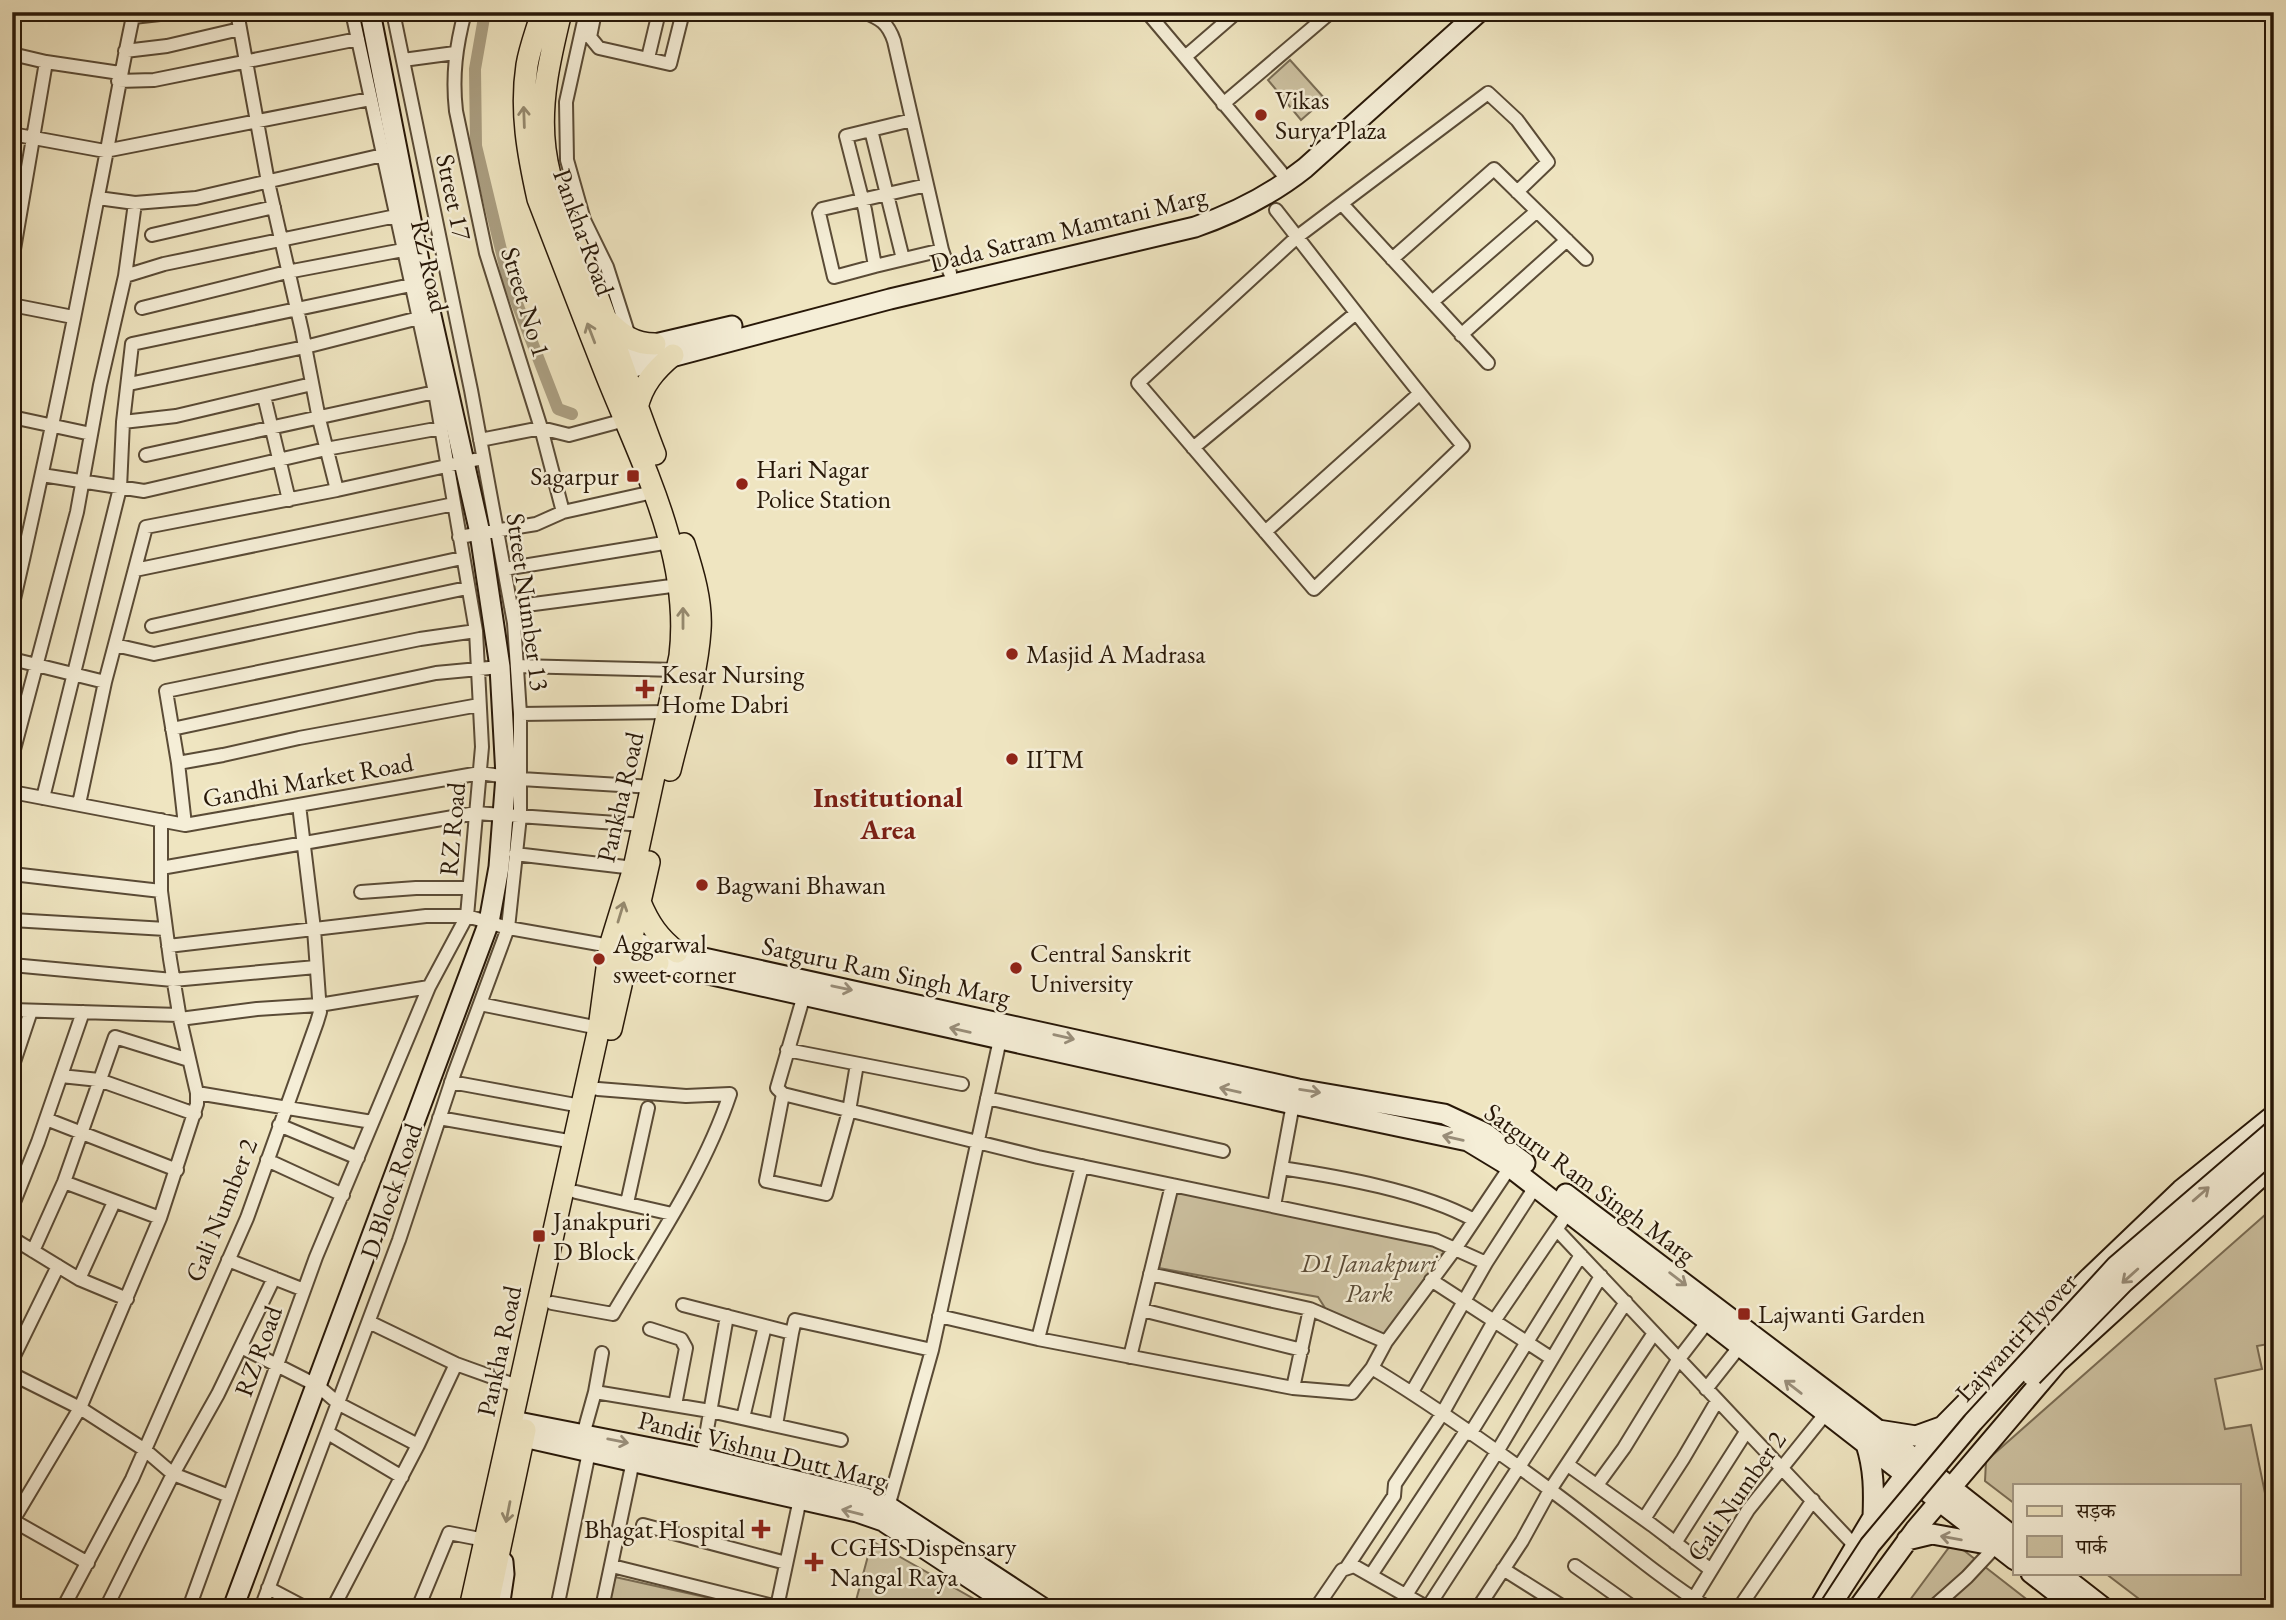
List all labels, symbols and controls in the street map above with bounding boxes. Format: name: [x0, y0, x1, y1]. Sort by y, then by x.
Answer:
place label: Vikas Surya Plaza: [1275, 83, 1387, 147]
one-way arrow: [518, 106, 531, 129]
marker: Vikas Surya Plaza: [1253, 107, 1269, 123]
street label: Street 17: [428, 151, 480, 244]
street label: Pankha Road: [545, 164, 623, 301]
street label: Dada Satram Mamtani Marg: [926, 178, 1211, 280]
street label: RZ Road: [403, 216, 457, 316]
street label: Street No 1: [493, 243, 559, 361]
one-way arrow: [583, 323, 596, 345]
place label: Hari Nagar Police Station: [756, 452, 892, 516]
place label: Sagarpur: [530, 459, 619, 493]
marker: Sagarpur: [625, 468, 641, 484]
marker: Hari Nagar Police Station: [734, 476, 750, 492]
street label: Street Number 13: [499, 511, 557, 693]
one-way arrow: [676, 607, 690, 630]
place label: Masjid A Madrasa: [1026, 637, 1206, 671]
marker: Masjid A Madrasa: [1004, 646, 1020, 662]
place label: Kesar Nursing Home Dabri: [661, 657, 805, 721]
marker: Kesar Nursing Home Dabri: [635, 679, 655, 699]
street label: Pankha Road: [589, 728, 652, 865]
place label: IITM: [1026, 742, 1085, 776]
street label: Gandhi Market Road: [200, 745, 417, 815]
marker: IITM: [1004, 751, 1020, 767]
district label: Institutional Area: [813, 779, 963, 847]
street label: RZ Road: [431, 780, 473, 877]
place label: Bagwani Bhawan: [716, 868, 886, 902]
marker: Bagwani Bhawan: [694, 877, 710, 893]
one-way arrow: [615, 902, 628, 924]
place label: Aggarwal sweet corner: [612, 927, 736, 991]
street label: Satguru Ram Singh Marg: [759, 928, 1014, 1014]
place label: Central Sanskrit University: [1030, 936, 1191, 1000]
marker: Aggarwal sweet corner: [591, 951, 607, 967]
marker: Central Sanskrit University: [1008, 960, 1024, 976]
one-way arrow: [830, 981, 853, 995]
one-way arrow: [950, 1022, 972, 1035]
one-way arrow: [1052, 1030, 1075, 1044]
one-way arrow: [1219, 1083, 1242, 1097]
one-way arrow: [1298, 1085, 1321, 1098]
street label: Satguru Ram Singh Marg: [1478, 1095, 1703, 1271]
street label: D Block Road: [352, 1118, 430, 1263]
one-way arrow: [1442, 1130, 1465, 1144]
street label: Gali Number 2: [177, 1133, 265, 1287]
one-way arrow: [2191, 1186, 2209, 1202]
place label: Janakpuri D Block: [551, 1204, 651, 1268]
marker: Janakpuri D Block: [531, 1228, 547, 1244]
park label: D1 Janakpuri Park: [1300, 1246, 1439, 1310]
street label: Lajwanti Flyover: [1947, 1265, 2085, 1409]
one-way arrow: [2122, 1268, 2140, 1284]
one-way arrow: [1668, 1272, 1687, 1286]
street label: Pankha Road: [469, 1282, 530, 1419]
place label: Lajwanti Garden: [1758, 1297, 1926, 1331]
street label: RZ Road: [226, 1300, 290, 1401]
marker: Lajwanti Garden: [1736, 1306, 1752, 1322]
one-way arrow: [1784, 1380, 1802, 1395]
street label: Pandit Vishnu Dutt Marg: [635, 1403, 892, 1498]
street label: Gali Number 2: [1679, 1424, 1794, 1568]
one-way arrow: [606, 1435, 629, 1449]
legend: [2013, 1484, 2240, 1574]
text: सड़क: [2075, 1497, 2116, 1524]
one-way arrow: [501, 1500, 515, 1523]
one-way arrow: [841, 1505, 864, 1518]
place label: Bhagat Hospital: [584, 1512, 745, 1546]
marker: Bhagat Hospital: [751, 1519, 771, 1539]
place label: CGHS Dispensary Nangal Raya: [830, 1530, 1017, 1594]
one-way arrow: [1940, 1530, 1963, 1544]
text: पार्क: [2075, 1533, 2108, 1560]
marker: CGHS Dispensary Nangal Raya: [804, 1552, 824, 1572]

